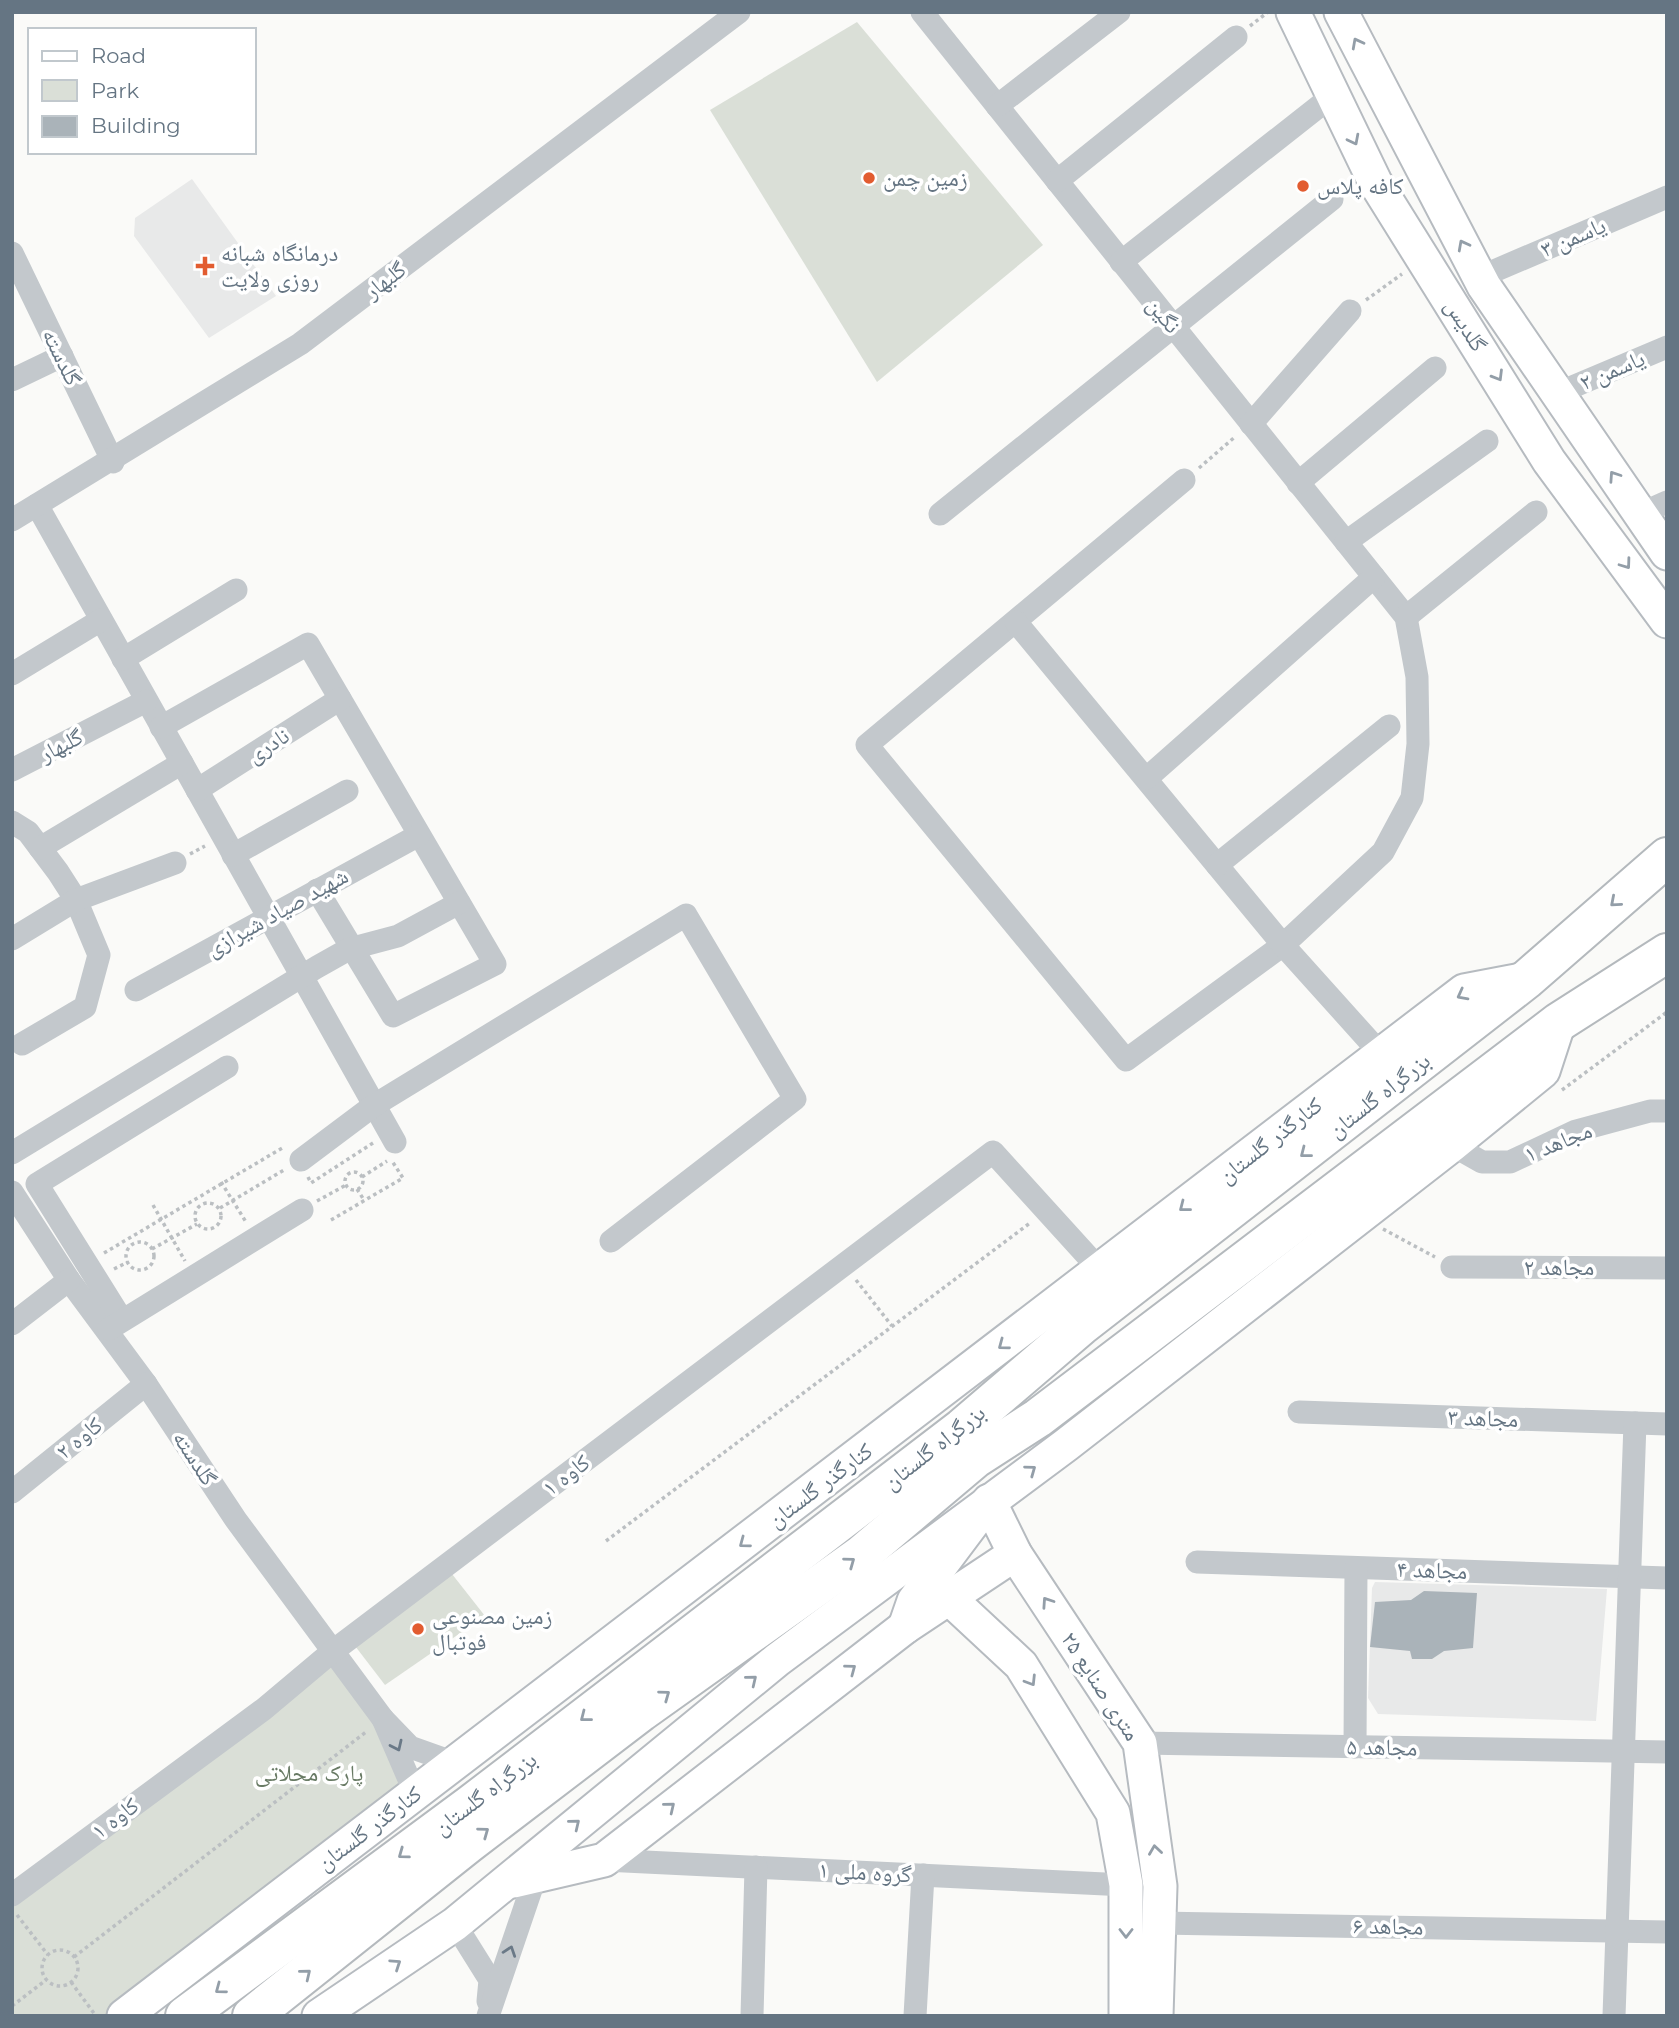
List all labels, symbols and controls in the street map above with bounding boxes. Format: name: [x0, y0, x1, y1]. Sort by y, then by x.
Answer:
legend: [28, 28, 256, 154]
one-way arrow: [1352, 38, 1366, 51]
text: Road: [91, 43, 146, 68]
text: Park: [91, 78, 139, 103]
text: Building: [91, 113, 181, 138]
one-way arrow: [1346, 133, 1360, 145]
place label: زمین چمن: [883, 164, 968, 192]
marker: زمین چمن: [861, 170, 877, 186]
place label: کافه پلاس: [1317, 172, 1404, 200]
marker: کافه پلاس: [1295, 178, 1311, 194]
street label: یاسمن ۳: [1536, 211, 1610, 263]
place label: درمانگاه شبانه روزی ولایت: [221, 239, 338, 293]
one-way arrow: [1458, 240, 1471, 252]
street label: گلبهار: [358, 255, 412, 305]
marker: درمانگاه شبانه روزی ولایت: [195, 256, 215, 276]
street label: نگین: [1141, 291, 1187, 339]
street label: گلدیس: [1439, 293, 1493, 357]
street label: گلدسته: [36, 324, 88, 390]
street label: یاسمن ۲: [1575, 344, 1649, 396]
one-way arrow: [1490, 368, 1503, 381]
one-way arrow: [1610, 471, 1622, 484]
one-way arrow: [1618, 556, 1630, 569]
street label: نادری: [242, 721, 294, 769]
street label: گلبهار: [34, 722, 88, 768]
street label: شهید صیاد شیرازی: [201, 861, 353, 963]
one-way arrow: [1611, 894, 1624, 906]
one-way arrow: [1456, 986, 1469, 1000]
street label: بزرگراه گلستان: [1322, 1046, 1436, 1144]
street label: کنارگذر گلستان: [1212, 1090, 1328, 1189]
street label: ۱ مجاهد: [1520, 1116, 1596, 1168]
one-way arrow: [1300, 1144, 1313, 1157]
one-way arrow: [1179, 1198, 1191, 1211]
street label: مجاهد ۲: [1524, 1253, 1594, 1281]
one-way arrow: [998, 1337, 1011, 1350]
street label: بزرگراه گلستان: [877, 1398, 991, 1496]
street label: مجاهد ۳: [1447, 1403, 1519, 1433]
street label: کاوه ۲: [50, 1411, 108, 1465]
street label: گلدسته: [167, 1425, 223, 1491]
street label: کنارگذر گلستان: [762, 1436, 878, 1534]
street label: کاوه ۱: [537, 1448, 595, 1502]
one-way arrow: [1023, 1466, 1036, 1478]
one-way arrow: [740, 1534, 752, 1547]
street label: مجاهد ۴: [1396, 1555, 1468, 1585]
one-way arrow: [842, 1558, 855, 1571]
one-way arrow: [1043, 1597, 1056, 1610]
place label: زمین مصنوعی فوتبال: [432, 1602, 552, 1656]
marker: زمین مصنوعی فوتبال: [410, 1621, 426, 1637]
street label: ۲۵ متری صنایع: [1055, 1626, 1147, 1746]
one-way arrow: [843, 1664, 856, 1677]
one-way arrow: [1022, 1673, 1035, 1686]
one-way arrow: [744, 1676, 756, 1689]
one-way arrow: [657, 1691, 670, 1703]
one-way arrow: [580, 1709, 592, 1722]
street label: ۵ مجاهد: [1346, 1732, 1418, 1762]
one-way arrow: [389, 1739, 403, 1752]
street label: بزرگراه گلستان: [428, 1745, 542, 1841]
park label: پارک محلاتی: [255, 1759, 363, 1787]
street label: کنارگذر گلستان: [311, 1779, 427, 1877]
street label: کاوه ۱: [86, 1791, 144, 1845]
one-way arrow: [662, 1803, 675, 1815]
one-way arrow: [567, 1820, 580, 1832]
one-way arrow: [476, 1828, 489, 1841]
one-way arrow: [1148, 1844, 1163, 1856]
one-way arrow: [398, 1846, 411, 1858]
street label: گروه ملی ۱: [818, 1856, 913, 1888]
street label: ۶ مجاهد: [1352, 1911, 1424, 1941]
one-way arrow: [1118, 1928, 1134, 1938]
one-way arrow: [502, 1946, 516, 1958]
one-way arrow: [388, 1960, 401, 1972]
one-way arrow: [297, 1970, 310, 1982]
one-way arrow: [215, 1980, 227, 1993]

